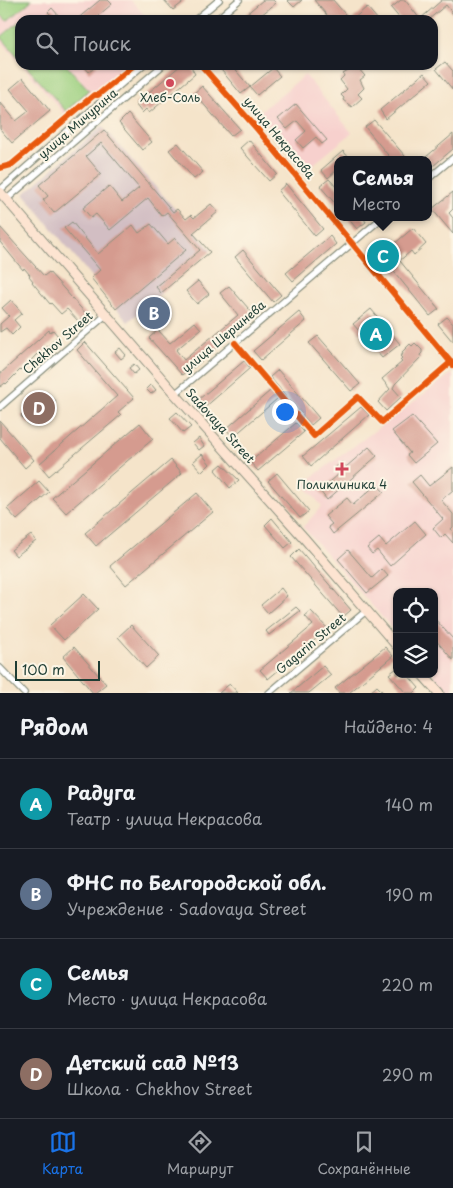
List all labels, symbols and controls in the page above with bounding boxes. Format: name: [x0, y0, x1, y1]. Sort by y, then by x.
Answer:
search box: [15, 15, 438, 70]
icon: search: [33, 29, 61, 57]
text: Поиск: [73, 29, 131, 57]
marker: Хлеб-Соль: [164, 77, 176, 89]
street label: улица Мичурина: [34, 83, 121, 163]
place label: Хлеб-Соль: [140, 88, 200, 106]
street label: улица Некрасова: [240, 92, 320, 183]
popup: [334, 156, 432, 221]
text: Семья: [352, 163, 414, 191]
text: Место: [352, 191, 401, 215]
pin: C: [367, 237, 399, 275]
pin: B: [138, 294, 170, 332]
street label: улица Шершнева: [178, 295, 270, 377]
street label: Chekhov Street: [18, 307, 96, 378]
pin: A: [360, 315, 392, 353]
street label: Sadovaya Street: [182, 384, 259, 467]
pin: D: [23, 389, 55, 427]
your location: [272, 399, 298, 425]
marker: Поликлиника 4: [335, 462, 349, 476]
place label: Поликлиника 4: [297, 475, 387, 493]
map controls: [393, 588, 438, 678]
button: locate: [393, 588, 438, 633]
street label: Gagarin Street: [271, 608, 349, 678]
button: layers: [393, 633, 438, 678]
scale bar: [15, 658, 100, 681]
text: 100 m: [22, 659, 65, 680]
text: Рядом: [20, 710, 88, 742]
text: Найдено: 4: [344, 714, 433, 738]
text: Радуга: [67, 778, 136, 806]
text: A: [30, 792, 42, 816]
text: 140 m: [385, 792, 433, 816]
text: Театр · улица Некрасова: [67, 806, 262, 830]
text: ФНС по Белгородской обл.: [67, 868, 327, 896]
text: B: [31, 882, 41, 906]
text: 190 m: [385, 882, 433, 906]
text: Учреждение · Sadovaya Street: [67, 896, 306, 920]
text: Семья: [67, 958, 129, 986]
text: C: [30, 972, 42, 996]
text: 220 m: [382, 972, 433, 996]
text: Место · улица Некрасова: [67, 986, 267, 1010]
text: Детский сад №13: [67, 1048, 239, 1076]
text: D: [30, 1062, 42, 1086]
text: 290 m: [382, 1062, 433, 1086]
text: Школа · Chekhov Street: [67, 1076, 252, 1100]
tab: Карта: [42, 1128, 83, 1179]
tab: Маршрут: [167, 1128, 233, 1179]
tab: Сохранённые: [317, 1128, 411, 1179]

